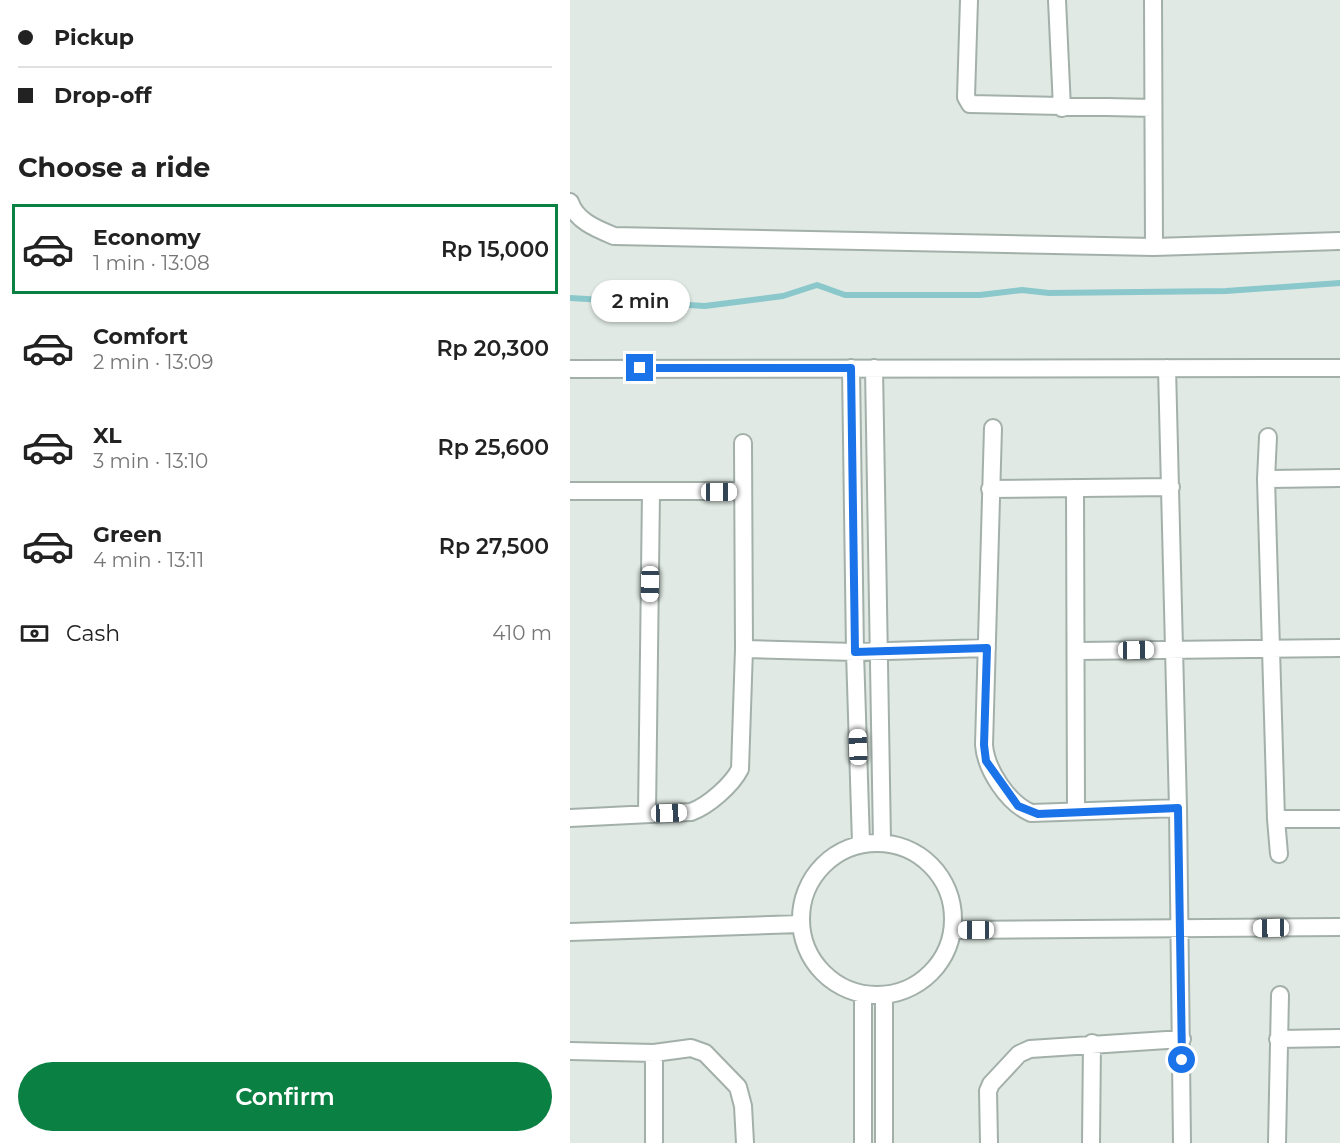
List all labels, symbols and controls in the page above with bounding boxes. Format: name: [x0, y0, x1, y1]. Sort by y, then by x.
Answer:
text: Pickup: [54, 24, 134, 51]
text: Drop-off: [54, 82, 152, 109]
text: Choose a ride: [18, 151, 210, 184]
icon: car: [21, 222, 75, 276]
text: Economy: [93, 224, 201, 251]
text: Rp 15,000: [441, 236, 549, 263]
text: 1 min · 13:08: [93, 251, 210, 275]
callout: 2 min: [590, 281, 689, 323]
text: 2 min: [612, 289, 669, 313]
icon: car: [21, 321, 75, 375]
text: Comfort: [93, 323, 188, 350]
text: Rp 20,300: [436, 335, 549, 362]
text: 2 min · 13:09: [93, 350, 213, 374]
route end: [626, 354, 653, 381]
icon: car: [21, 420, 75, 474]
text: XL: [93, 422, 122, 449]
text: Rp 25,600: [438, 434, 549, 461]
text: 3 min · 13:10: [93, 449, 208, 473]
car: [701, 483, 737, 501]
icon: car: [21, 519, 75, 573]
text: Green: [93, 521, 162, 548]
text: Rp 27,500: [439, 533, 549, 560]
text: 4 min · 13:11: [93, 548, 204, 572]
car: [641, 566, 659, 602]
icon: cash: [18, 617, 51, 650]
text: Cash: [66, 620, 120, 647]
text: 410 m: [492, 621, 552, 645]
car: [1118, 641, 1154, 659]
car: [848, 729, 868, 765]
car: [651, 803, 687, 823]
car: [1253, 919, 1289, 937]
car: [958, 921, 994, 939]
route start: [1168, 1046, 1195, 1073]
button: Confirm: [18, 1062, 552, 1131]

